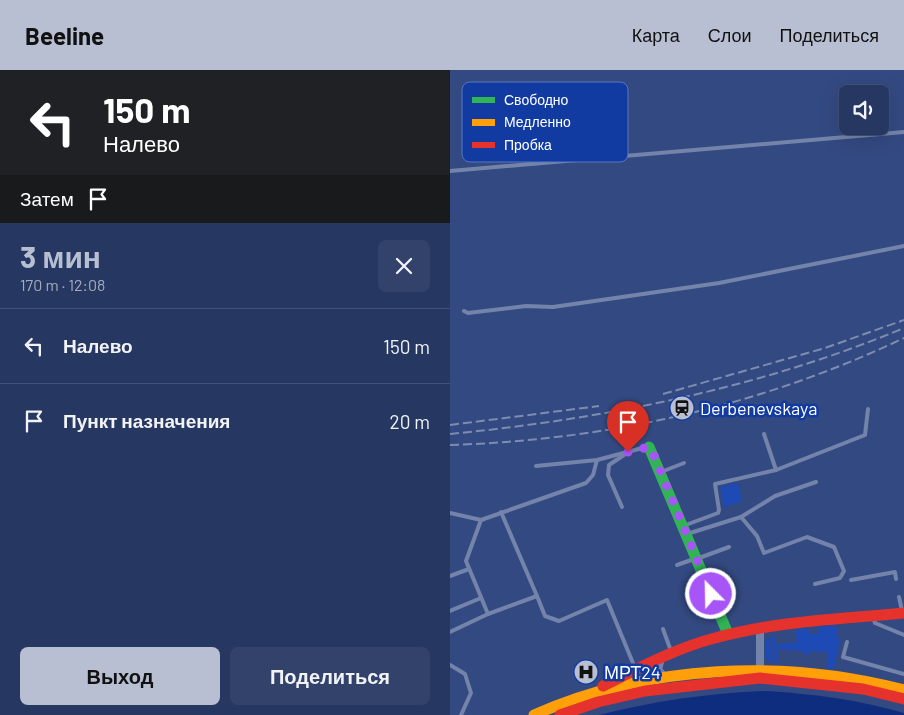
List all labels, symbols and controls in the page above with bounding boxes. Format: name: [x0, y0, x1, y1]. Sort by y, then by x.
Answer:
text: Beeline: [25, 21, 104, 50]
text: Карта: [632, 24, 680, 46]
text: Слои: [708, 24, 752, 46]
text: Поделиться: [780, 24, 879, 46]
legend: [462, 82, 628, 162]
map controls: [839, 85, 889, 135]
button: sound: [839, 85, 889, 135]
text: 150 m: [103, 88, 190, 130]
icon: left: [20, 90, 85, 155]
text: Свободно: [504, 91, 569, 108]
text: Медленно: [504, 113, 571, 130]
text: Налево: [103, 130, 180, 156]
text: Пробка: [504, 136, 552, 153]
icon: arrive: [84, 185, 112, 213]
text: Затем: [20, 187, 74, 210]
text: 3 мин: [20, 238, 101, 274]
button: close: [378, 240, 430, 292]
text: 170 m · 12:08: [20, 275, 105, 294]
icon: left: [20, 332, 48, 360]
text: Налево: [63, 334, 133, 357]
text: 150 m: [383, 335, 430, 358]
station icon: Derbenevskaya: [669, 395, 695, 421]
place label: Derbenevskaya: [700, 397, 817, 419]
pin: [607, 401, 649, 452]
icon: arrive: [20, 407, 48, 435]
icon: arrive: [614, 408, 642, 436]
text: Пункт назначения: [63, 409, 230, 432]
text: 20 m: [390, 410, 430, 433]
position arrow: [684, 567, 736, 619]
button: Выход: [20, 647, 220, 705]
button: Поделиться: [230, 647, 430, 705]
hospital icon: МРТ24: [573, 659, 599, 685]
place label: МРТ24: [604, 661, 661, 683]

